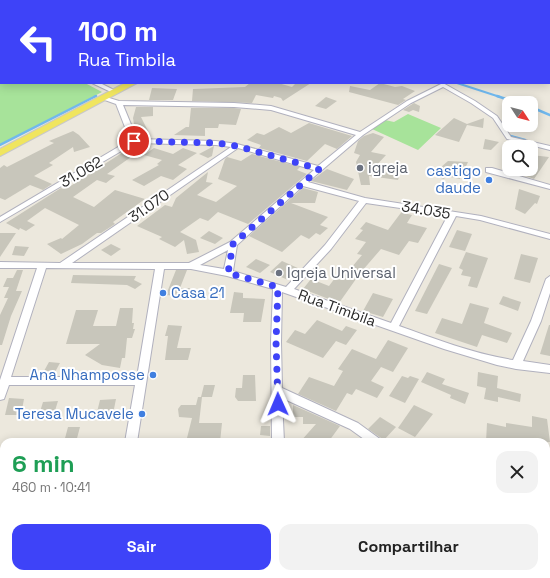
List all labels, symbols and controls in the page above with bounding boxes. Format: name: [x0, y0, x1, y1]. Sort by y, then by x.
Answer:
text: 100 m: [78, 13, 158, 49]
icon: left: [12, 16, 64, 68]
text: Rua Timbila: [78, 48, 176, 71]
north arrow: [502, 96, 538, 132]
map controls: [502, 96, 538, 176]
pin: [117, 124, 151, 158]
icon: arrive: [123, 130, 145, 152]
button: search: [502, 140, 538, 176]
street label: 31.062: [56, 152, 106, 191]
place label: igreja: [368, 158, 408, 177]
place label: castigo daude: [426, 161, 481, 197]
marker: igreja: [355, 163, 365, 173]
marker: castigo daude: [484, 175, 494, 185]
street label: 31.070: [124, 185, 173, 227]
street label: 34.035: [400, 196, 452, 223]
place label: Igreja Universal: [287, 263, 396, 282]
marker: Igreja Universal: [274, 268, 284, 278]
place label: Casa 21: [171, 283, 225, 302]
street label: Rua Timbila: [296, 285, 379, 331]
marker: Casa 21: [158, 288, 168, 298]
place label: Ana Nhamposse: [30, 365, 145, 384]
marker: Ana Nhamposse: [148, 370, 158, 380]
position arrow: [257, 383, 299, 425]
place label: Teresa Mucavele: [15, 404, 134, 423]
marker: Teresa Mucavele: [137, 409, 147, 419]
text: 6 min: [12, 448, 75, 479]
button: close: [496, 451, 538, 493]
text: 460 m · 10:41: [12, 479, 90, 496]
button: Sair: [12, 524, 271, 570]
button: Compartilhar: [279, 524, 538, 570]

